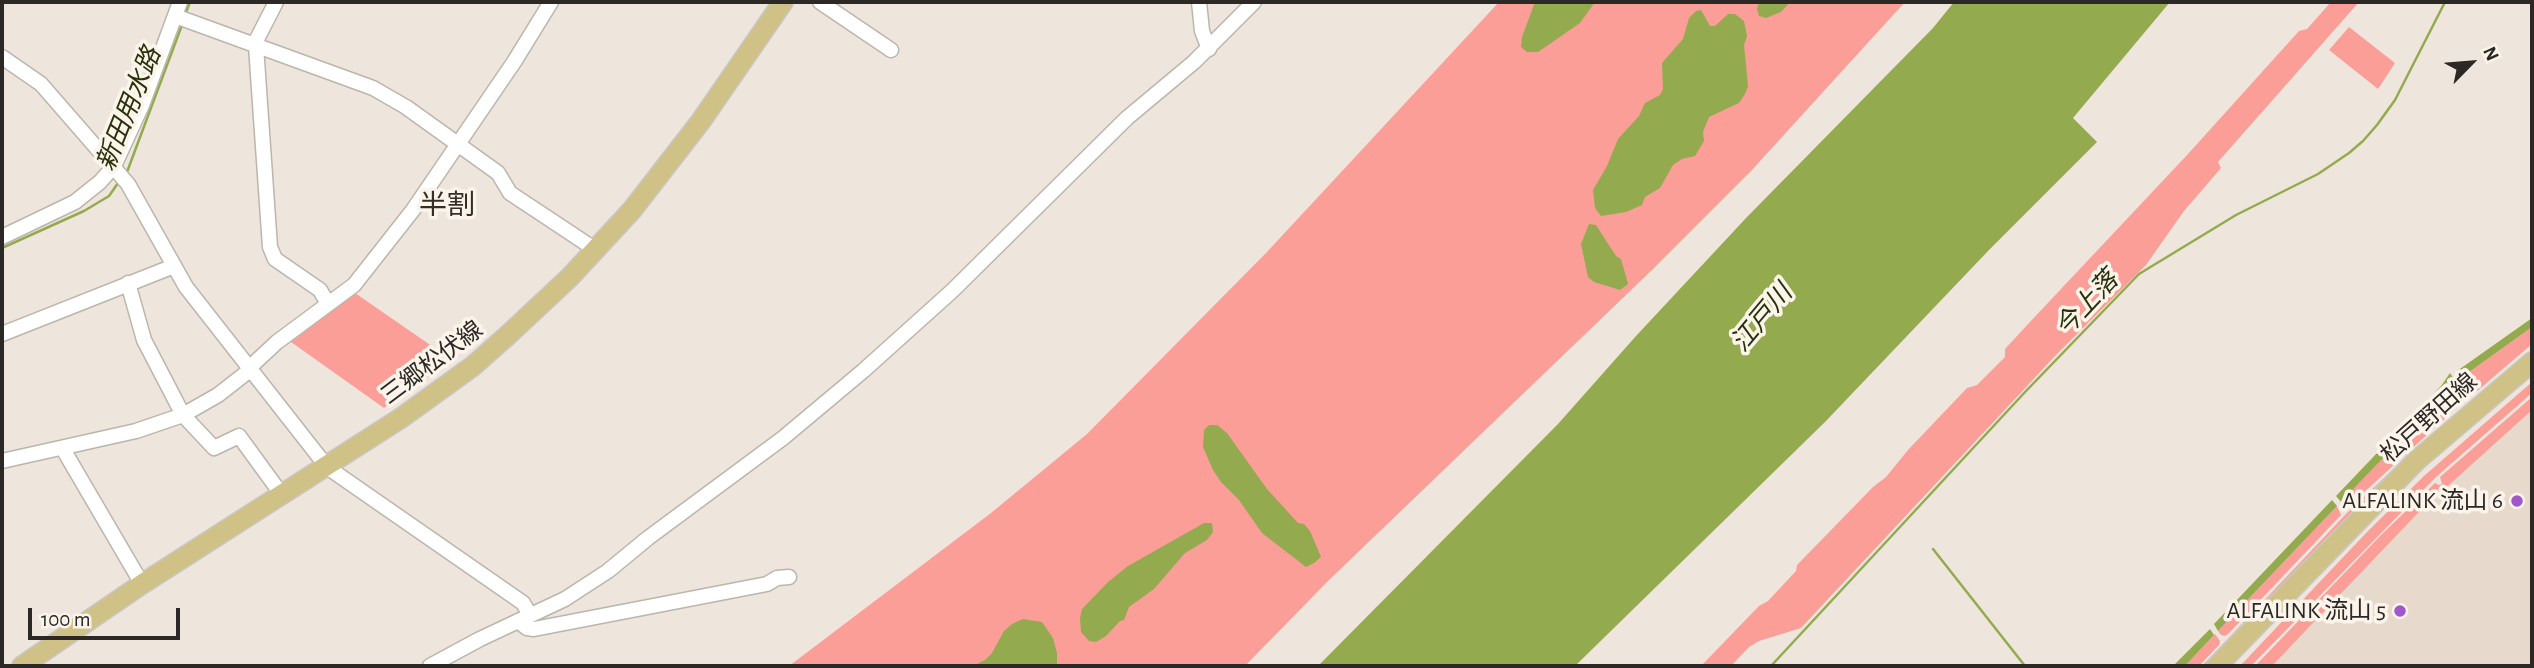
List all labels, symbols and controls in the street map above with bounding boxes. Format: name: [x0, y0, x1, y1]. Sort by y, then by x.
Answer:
north arrow: [2436, 28, 2506, 98]
water label: 新田用水路: [90, 43, 168, 175]
text: N: [2479, 44, 2502, 64]
district label: 半割: [419, 189, 475, 223]
water label: 今上落: [2049, 265, 2125, 343]
water label: 江戸川: [1725, 278, 1799, 358]
street label: 三郷松伏線: [375, 315, 489, 411]
street label: 松戸野田線: [2375, 367, 2483, 469]
place label: ALFALINK 流山 6: [2342, 487, 2503, 515]
marker: ALFALINK 流山 6: [2509, 493, 2525, 509]
scale bar: [32, 594, 184, 638]
place label: ALFALINK 流山 5: [2227, 597, 2386, 625]
marker: ALFALINK 流山 5: [2392, 603, 2408, 619]
text: 100 m: [41, 609, 91, 630]

